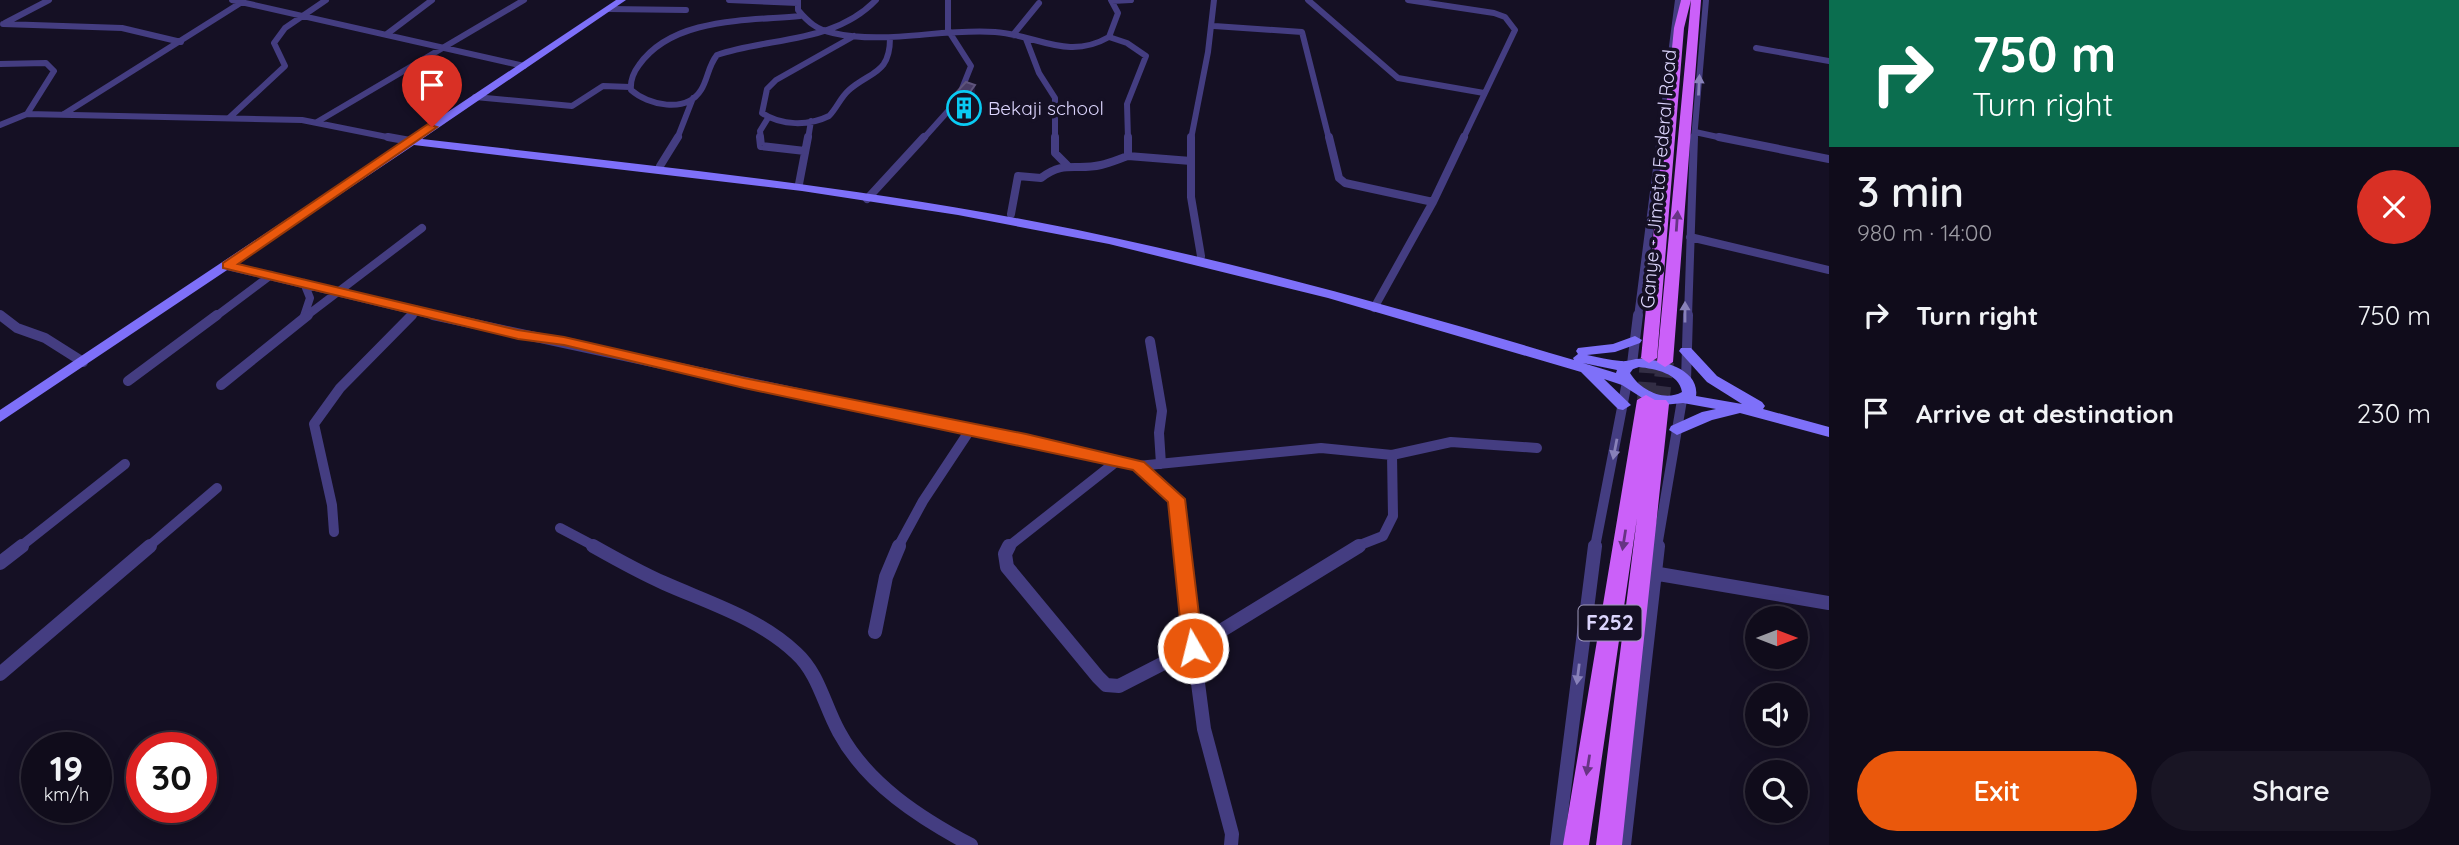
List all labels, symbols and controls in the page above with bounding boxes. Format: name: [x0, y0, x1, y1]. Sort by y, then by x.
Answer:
text: 750 m: [1972, 23, 2116, 84]
icon: right: [1857, 28, 1948, 119]
street label: Ganye - Jimeta Federal Road: [1635, 48, 1681, 310]
pin: [402, 55, 462, 127]
icon: arrive: [413, 66, 451, 104]
one-way arrow: [1694, 74, 1705, 96]
text: Turn right: [1972, 84, 2113, 124]
building icon: Bekaji school: [945, 89, 983, 127]
place label: Bekaji school: [988, 96, 1104, 120]
text: 3 min: [1857, 165, 1964, 218]
button: close: [2357, 170, 2431, 244]
one-way arrow: [1672, 209, 1683, 231]
text: 980 m · 14:00: [1857, 218, 1992, 247]
icon: right: [1857, 296, 1895, 334]
text: Turn right: [1916, 299, 2038, 332]
text: 750 m: [2357, 299, 2431, 332]
one-way arrow: [1679, 301, 1691, 323]
icon: arrive: [1857, 394, 1895, 432]
text: Arrive at destination: [1916, 397, 2174, 430]
text: 230 m: [2357, 397, 2431, 430]
one-way arrow: [1609, 438, 1620, 460]
one-way arrow: [1618, 530, 1629, 552]
road number: F252: [1578, 606, 1642, 640]
north arrow: [1745, 606, 1808, 668]
map controls: [1745, 606, 1808, 823]
position arrow: [1156, 611, 1230, 685]
one-way arrow: [1573, 663, 1584, 685]
button: sound: [1745, 683, 1808, 746]
speed limit sign: 30: [126, 732, 217, 823]
text: 19: [50, 746, 83, 790]
button: Exit: [1857, 751, 2137, 831]
button: Share: [2151, 751, 2431, 831]
one-way arrow: [1582, 754, 1593, 776]
button: search: [1745, 760, 1808, 823]
text: km/h: [44, 783, 89, 806]

